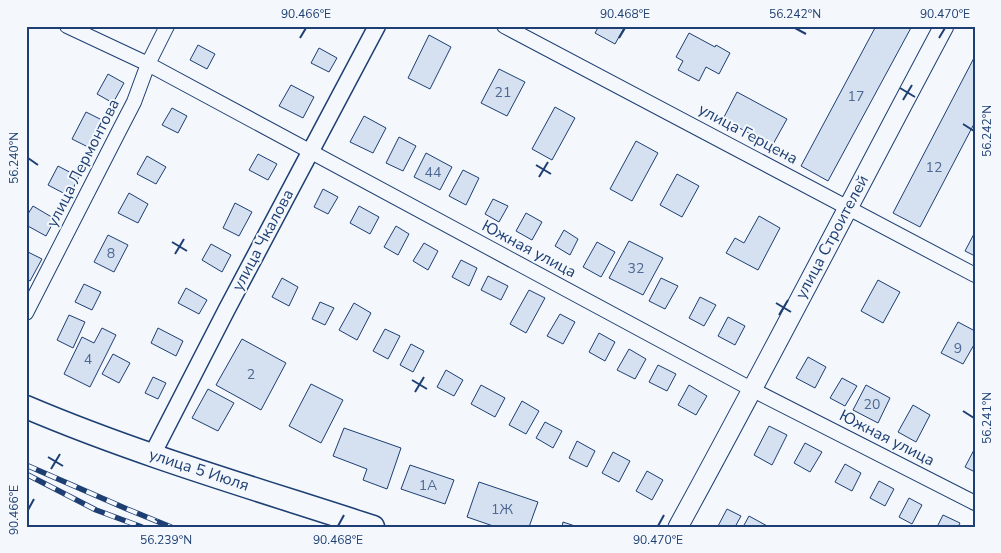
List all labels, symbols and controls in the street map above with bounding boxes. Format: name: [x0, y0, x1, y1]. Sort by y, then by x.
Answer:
text: 90.466°E: [281, 6, 331, 22]
text: 90.468°E: [600, 6, 650, 22]
text: 56.242°N: [769, 6, 821, 22]
text: 90.470°E: [920, 6, 970, 22]
house number: 21: [495, 83, 511, 102]
house number: 17: [848, 87, 864, 106]
street label: улица Лермонтова: [41, 95, 125, 231]
street label: улица Герцена: [694, 98, 802, 170]
text: 56.242°N: [979, 105, 995, 157]
text: 56.240°N: [6, 132, 22, 184]
house number: 12: [926, 158, 942, 177]
house number: 44: [425, 163, 441, 182]
street label: улица Строителей: [790, 171, 874, 303]
street label: улица Чкалова: [227, 185, 299, 295]
street label: Южная улица: [478, 215, 580, 283]
house number: 8: [107, 244, 115, 263]
house number: 32: [628, 259, 644, 278]
house number: 9: [954, 339, 962, 358]
house number: 4: [84, 350, 92, 369]
house number: 2: [247, 365, 255, 384]
text: 56.241°N: [979, 392, 995, 444]
house number: 20: [864, 395, 880, 414]
street label: Южная улица: [836, 405, 938, 471]
street label: улица 5 Июля: [146, 443, 252, 497]
house number: 1А: [419, 476, 437, 495]
text: 90.466°E: [6, 485, 22, 535]
house number: 1Ж: [491, 500, 513, 519]
text: 56.239°N: [140, 532, 192, 548]
text: 90.468°E: [313, 532, 363, 548]
text: 90.470°E: [633, 532, 683, 548]

